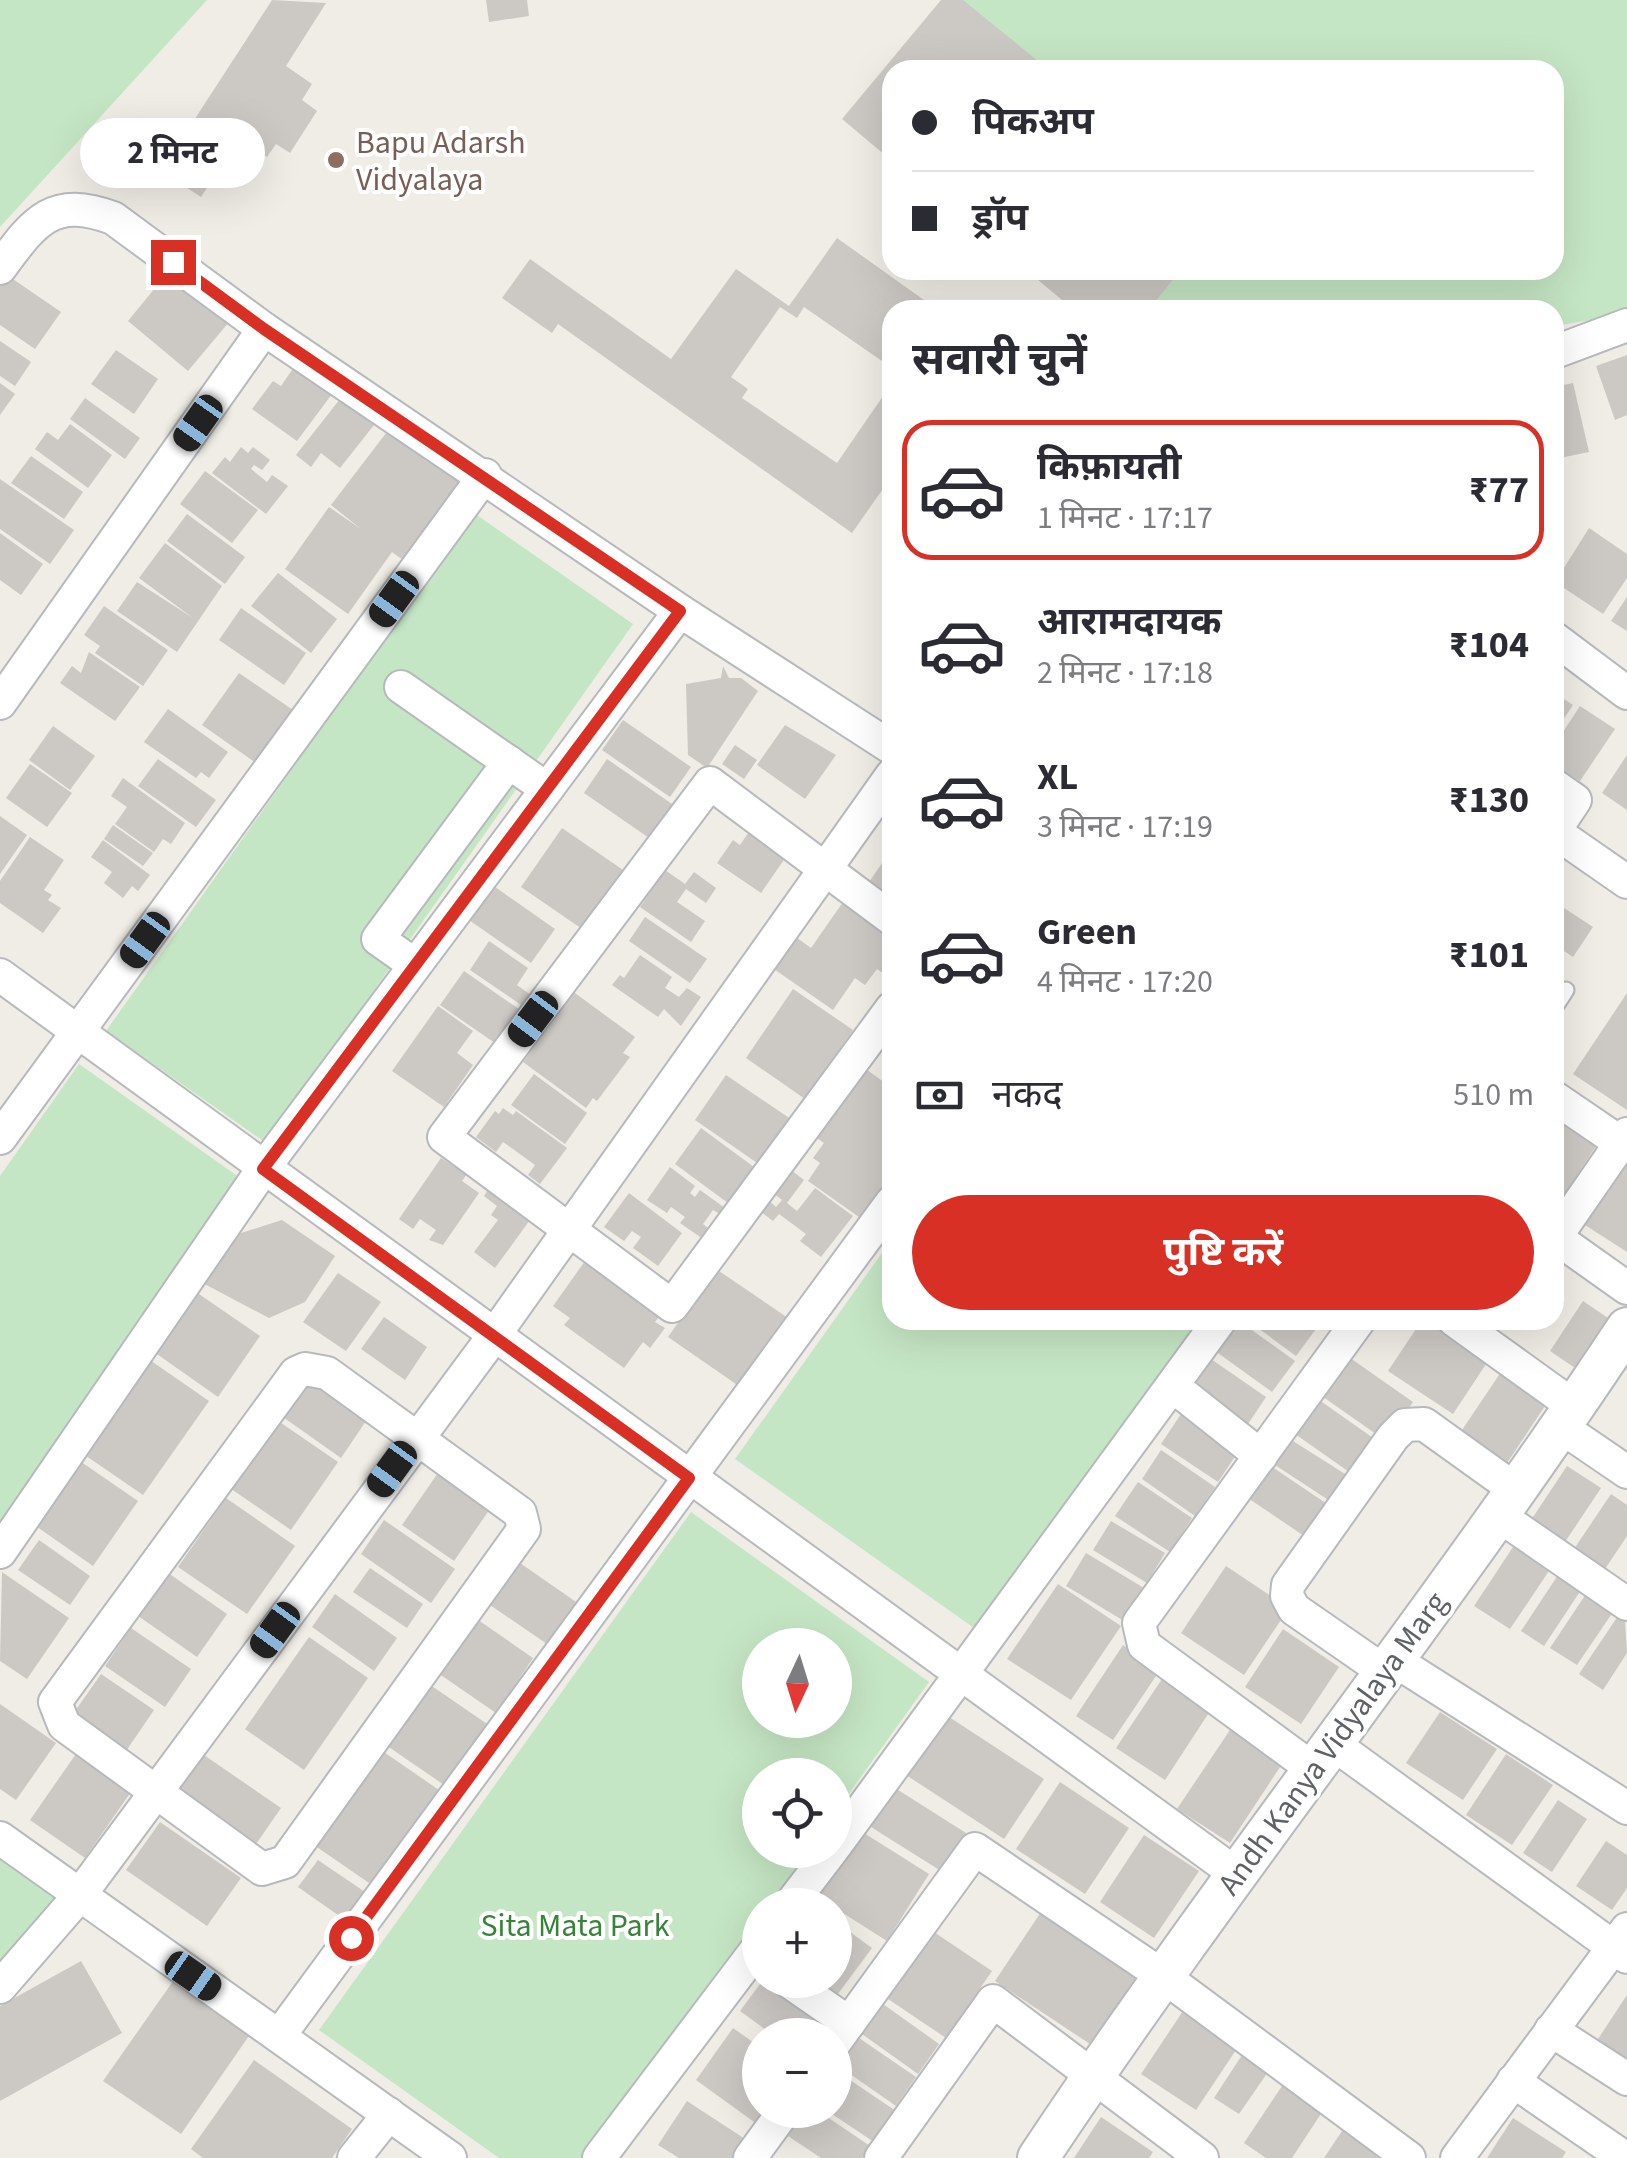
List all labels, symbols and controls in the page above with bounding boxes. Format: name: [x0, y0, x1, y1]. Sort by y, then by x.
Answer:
text: पिकअप: [972, 95, 1094, 149]
callout: 2 मिनट: [80, 117, 266, 187]
place label: Bapu Adarsh Vidyalaya: [356, 120, 526, 203]
text: 2 मिनट: [127, 130, 218, 176]
marker: Bapu Adarsh Vidyalaya: [325, 149, 347, 171]
text: ड्रॉप: [972, 191, 1028, 245]
route end: [151, 240, 196, 285]
text: सवारी चुनें: [912, 328, 1087, 392]
car: [169, 390, 227, 456]
text: किफ़ायती: [1037, 440, 1181, 494]
icon: car: [917, 445, 1007, 535]
text: ₹77: [1469, 463, 1529, 517]
text: 1 मिनट · 17:17: [1037, 495, 1213, 541]
car: [364, 566, 424, 632]
text: आरामदायक: [1037, 595, 1221, 649]
icon: car: [917, 600, 1007, 690]
text: ₹104: [1449, 618, 1529, 672]
text: 2 मिनट · 17:18: [1037, 650, 1213, 696]
text: XL: [1037, 750, 1078, 804]
icon: car: [917, 755, 1007, 845]
text: ₹130: [1449, 773, 1529, 827]
text: 3 मिनट · 17:19: [1037, 804, 1213, 850]
text: Green: [1037, 905, 1137, 959]
car: [115, 907, 175, 973]
icon: car: [917, 910, 1007, 1000]
text: ₹101: [1449, 928, 1529, 982]
text: 4 मिनट · 17:20: [1037, 959, 1213, 1005]
car: [503, 986, 563, 1052]
icon: cash: [912, 1068, 967, 1123]
text: नकद: [992, 1068, 1062, 1122]
text: 510 m: [1453, 1072, 1534, 1118]
button: पुष्टि करें: [912, 1195, 1534, 1310]
car: [362, 1436, 422, 1502]
street label: Andh Kanya Vidyalaya Marg: [1207, 1582, 1459, 1905]
car: [245, 1597, 305, 1663]
north arrow: [742, 1628, 852, 1738]
map controls: [742, 1628, 852, 2128]
button: locate: [742, 1758, 852, 1868]
button: +: [742, 1888, 852, 1998]
park label: Sita Mata Park: [480, 1903, 670, 1949]
route start: [329, 1916, 374, 1961]
car: [160, 1947, 226, 2005]
button: −: [742, 2018, 852, 2128]

